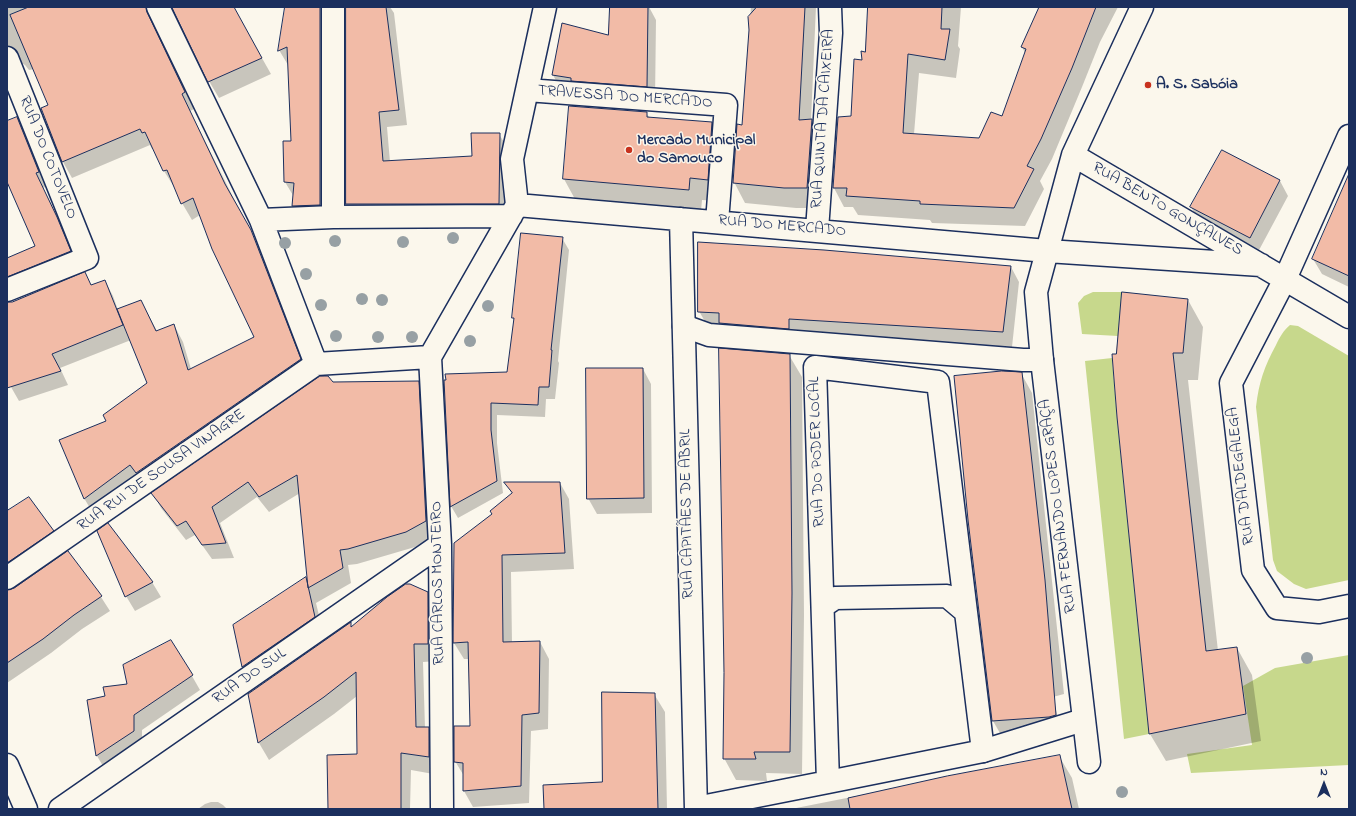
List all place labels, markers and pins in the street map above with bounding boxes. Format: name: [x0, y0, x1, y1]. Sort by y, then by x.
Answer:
place label: A. S. Sabóia: [1156, 75, 1238, 95]
marker: A. S. Sabóia: [1143, 80, 1153, 90]
place label: Mercado Municipal do Samouco: [637, 131, 755, 169]
marker: Mercado Municipal do Samouco: [624, 145, 634, 155]

